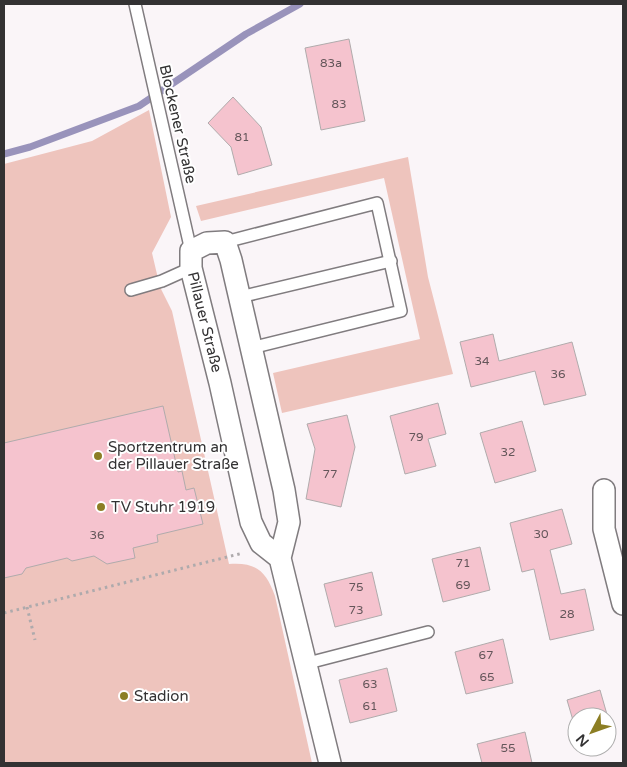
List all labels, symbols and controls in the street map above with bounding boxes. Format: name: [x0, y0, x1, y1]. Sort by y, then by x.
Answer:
house number: 83a: [320, 56, 342, 70]
street label: Blockener Straße: [156, 63, 200, 185]
house number: 83: [331, 97, 347, 111]
house number: 81: [234, 130, 250, 144]
street label: Pillauer Straße: [184, 270, 226, 374]
house number: 34: [474, 354, 490, 368]
house number: 36: [550, 367, 566, 381]
house number: 79: [408, 430, 424, 444]
place label: Sportzentrum an der Pillauer Straße: [108, 438, 239, 473]
house number: 32: [500, 445, 516, 459]
marker: Sportzentrum an der Pillauer Straße: [92, 450, 104, 462]
house number: 77: [322, 467, 338, 481]
place label: TV Stuhr 1919: [111, 498, 215, 516]
marker: TV Stuhr 1919: [95, 501, 107, 513]
house number: 30: [533, 527, 549, 541]
house number: 36: [89, 528, 105, 542]
house number: 71: [455, 556, 471, 570]
house number: 69: [455, 578, 471, 592]
house number: 75: [348, 580, 364, 594]
house number: 73: [348, 603, 364, 617]
house number: 28: [559, 607, 575, 621]
house number: 67: [478, 648, 494, 662]
house number: 65: [479, 670, 495, 684]
house number: 63: [362, 677, 378, 691]
place label: Stadion: [134, 687, 189, 705]
marker: Stadion: [118, 690, 130, 702]
house number: 61: [362, 699, 378, 713]
north arrow: [567, 707, 617, 757]
text: N: [572, 730, 593, 750]
house number: 55: [500, 741, 516, 755]

